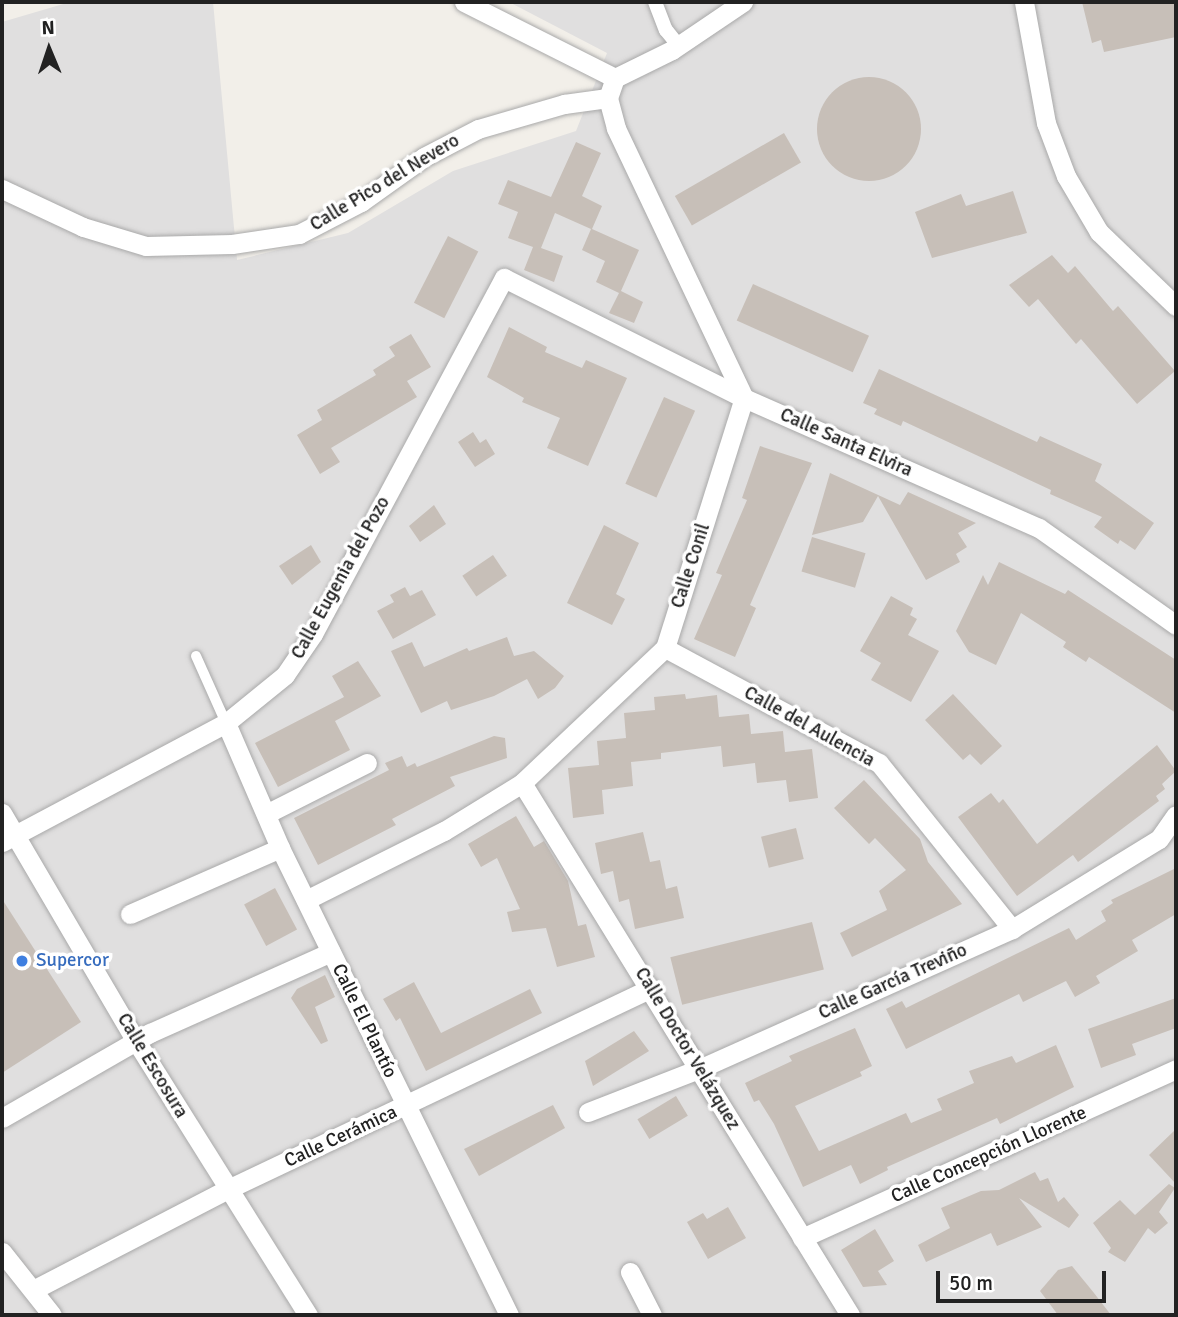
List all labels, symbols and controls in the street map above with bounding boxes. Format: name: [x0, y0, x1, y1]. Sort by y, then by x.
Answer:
north arrow: [14, 14, 84, 84]
text: N: [41, 16, 55, 40]
street label: Calle Pico del Nevero: [306, 129, 464, 237]
street label: Calle Santa Elvira: [776, 404, 916, 482]
street label: Calle Eugenia del Pozo: [287, 493, 395, 663]
street label: Calle Conil: [667, 521, 715, 611]
street label: Calle del Aulencia: [740, 682, 878, 772]
street label: Calle García Treviño: [815, 939, 971, 1025]
place label: Supercor: [36, 950, 109, 972]
marker: Supercor: [14, 953, 30, 969]
street label: Calle El Plantío: [327, 960, 401, 1082]
street label: Calle Doctor Velázquez: [629, 964, 745, 1134]
street label: Calle Escosura: [112, 1009, 192, 1123]
street label: Calle Cerámica: [281, 1101, 401, 1173]
street label: Calle Concepción Llorente: [888, 1102, 1090, 1208]
scale bar: [940, 1258, 1110, 1302]
text: 50 m: [949, 1270, 993, 1296]

